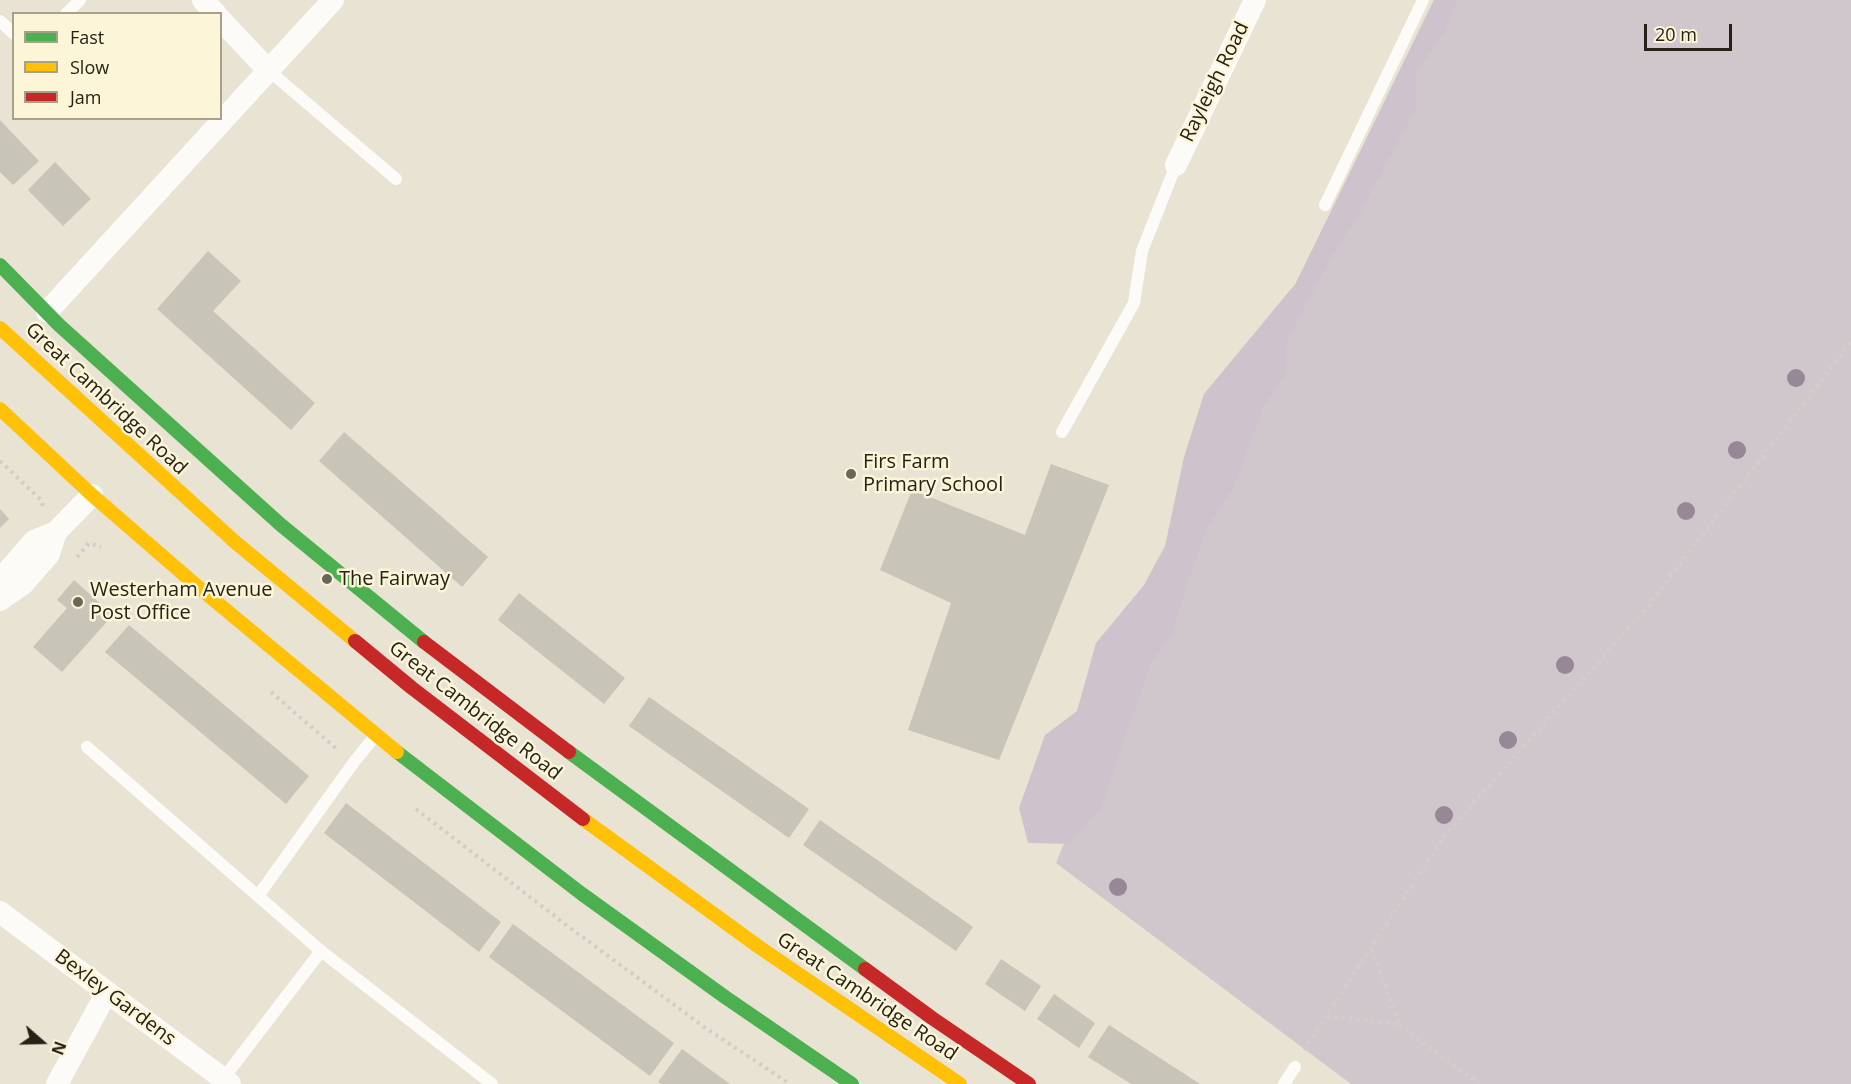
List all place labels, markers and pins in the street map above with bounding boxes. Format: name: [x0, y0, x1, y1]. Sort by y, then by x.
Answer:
place label: Firs Farm Primary School: [863, 450, 1003, 497]
marker: Firs Farm Primary School: [844, 467, 858, 481]
place label: The Fairway: [339, 567, 450, 591]
marker: The Fairway: [320, 572, 334, 586]
place label: Westerham Avenue Post Office: [90, 578, 272, 625]
marker: Westerham Avenue Post Office: [71, 595, 85, 609]

